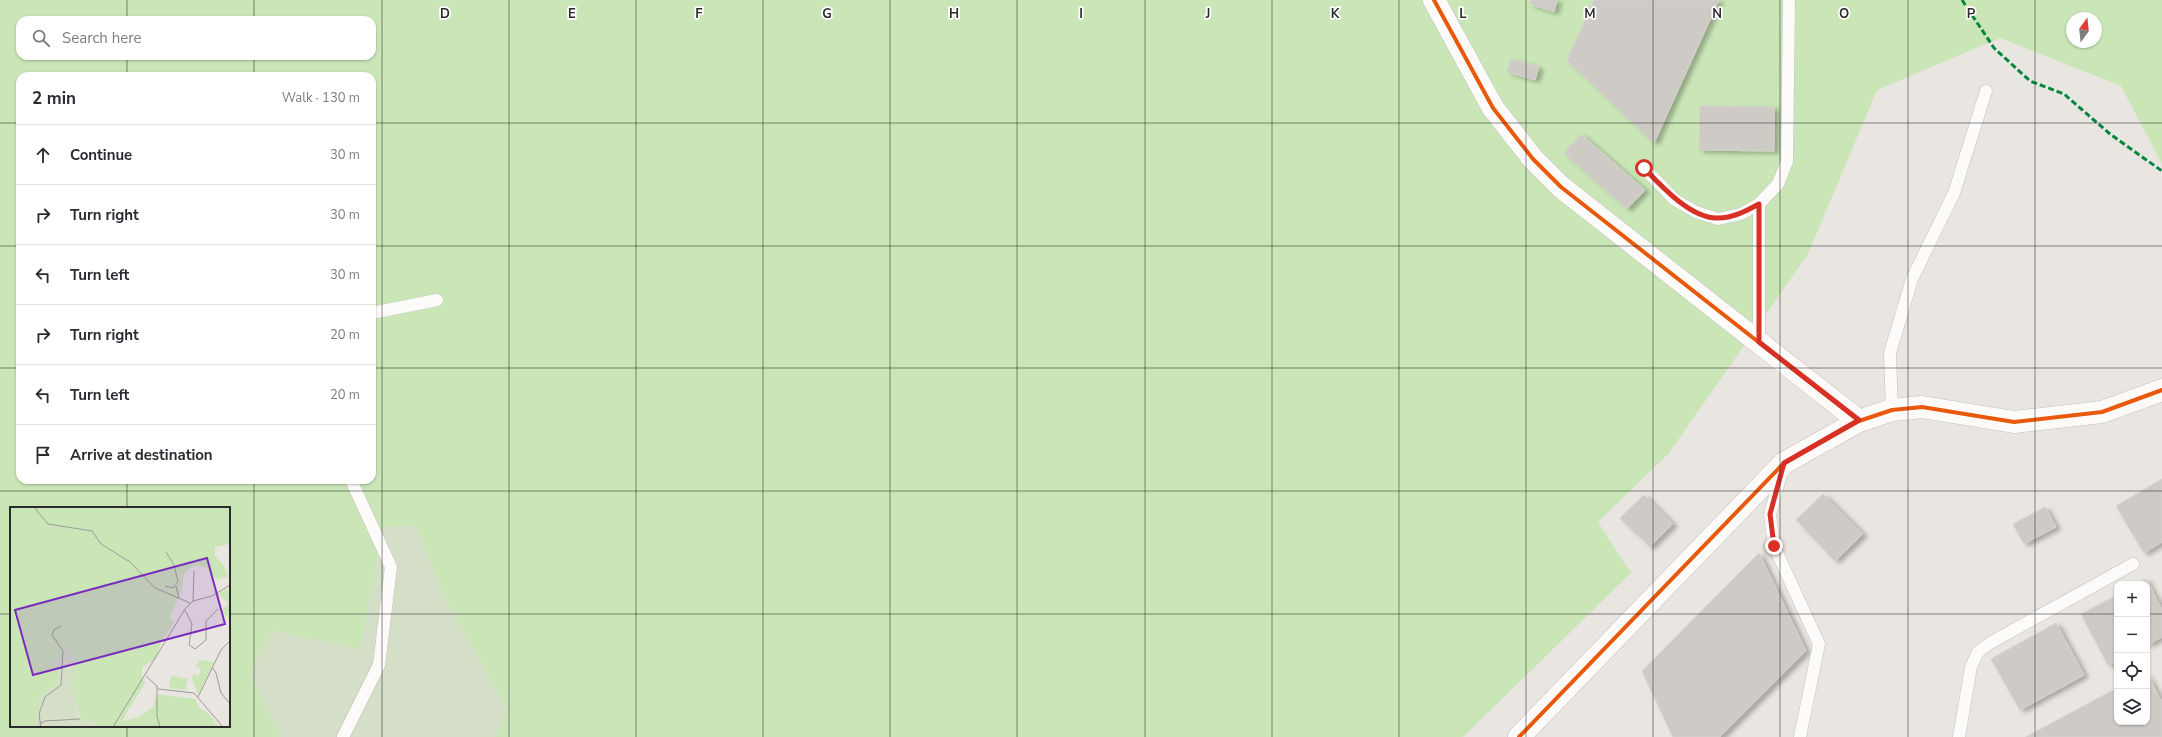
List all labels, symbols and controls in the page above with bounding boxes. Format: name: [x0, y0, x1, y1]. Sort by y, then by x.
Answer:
text: D: [440, 5, 450, 23]
text: E: [568, 5, 576, 23]
text: F: [695, 5, 703, 23]
text: G: [822, 5, 832, 23]
text: H: [949, 5, 959, 23]
text: I: [1079, 5, 1083, 23]
text: J: [1205, 5, 1210, 23]
text: K: [1331, 5, 1340, 23]
text: L: [1459, 5, 1467, 23]
text: M: [1584, 5, 1596, 23]
text: N: [1712, 5, 1722, 23]
text: O: [1839, 5, 1849, 23]
text: P: [1967, 5, 1976, 23]
north arrow: [2066, 12, 2102, 48]
search box: [16, 16, 376, 60]
icon: search: [30, 27, 52, 49]
text: Search here: [62, 28, 142, 48]
text: 2 min: [32, 87, 76, 110]
text: Walk · 130 m: [282, 89, 360, 107]
icon: ahead: [32, 144, 54, 166]
text: Continue: [70, 145, 132, 165]
text: 30 m: [330, 146, 360, 164]
route start: [1635, 159, 1653, 177]
icon: right: [32, 204, 54, 226]
text: Turn right: [70, 205, 139, 225]
text: 30 m: [330, 206, 360, 224]
icon: left: [32, 264, 54, 286]
text: Turn left: [70, 265, 129, 285]
text: 30 m: [330, 266, 360, 284]
icon: right: [32, 324, 54, 346]
text: Turn right: [70, 325, 139, 345]
text: 20 m: [330, 326, 360, 344]
icon: left: [32, 384, 54, 406]
text: Turn left: [70, 385, 129, 405]
text: 20 m: [330, 386, 360, 404]
icon: arrive: [32, 444, 54, 466]
text: Arrive at destination: [70, 445, 213, 465]
inset map: [10, 507, 230, 727]
route end: [1765, 537, 1783, 555]
map controls: [2114, 581, 2150, 725]
button: +: [2114, 581, 2150, 617]
button: −: [2114, 617, 2150, 653]
button: locate: [2114, 653, 2150, 689]
button: layers: [2114, 689, 2150, 725]

